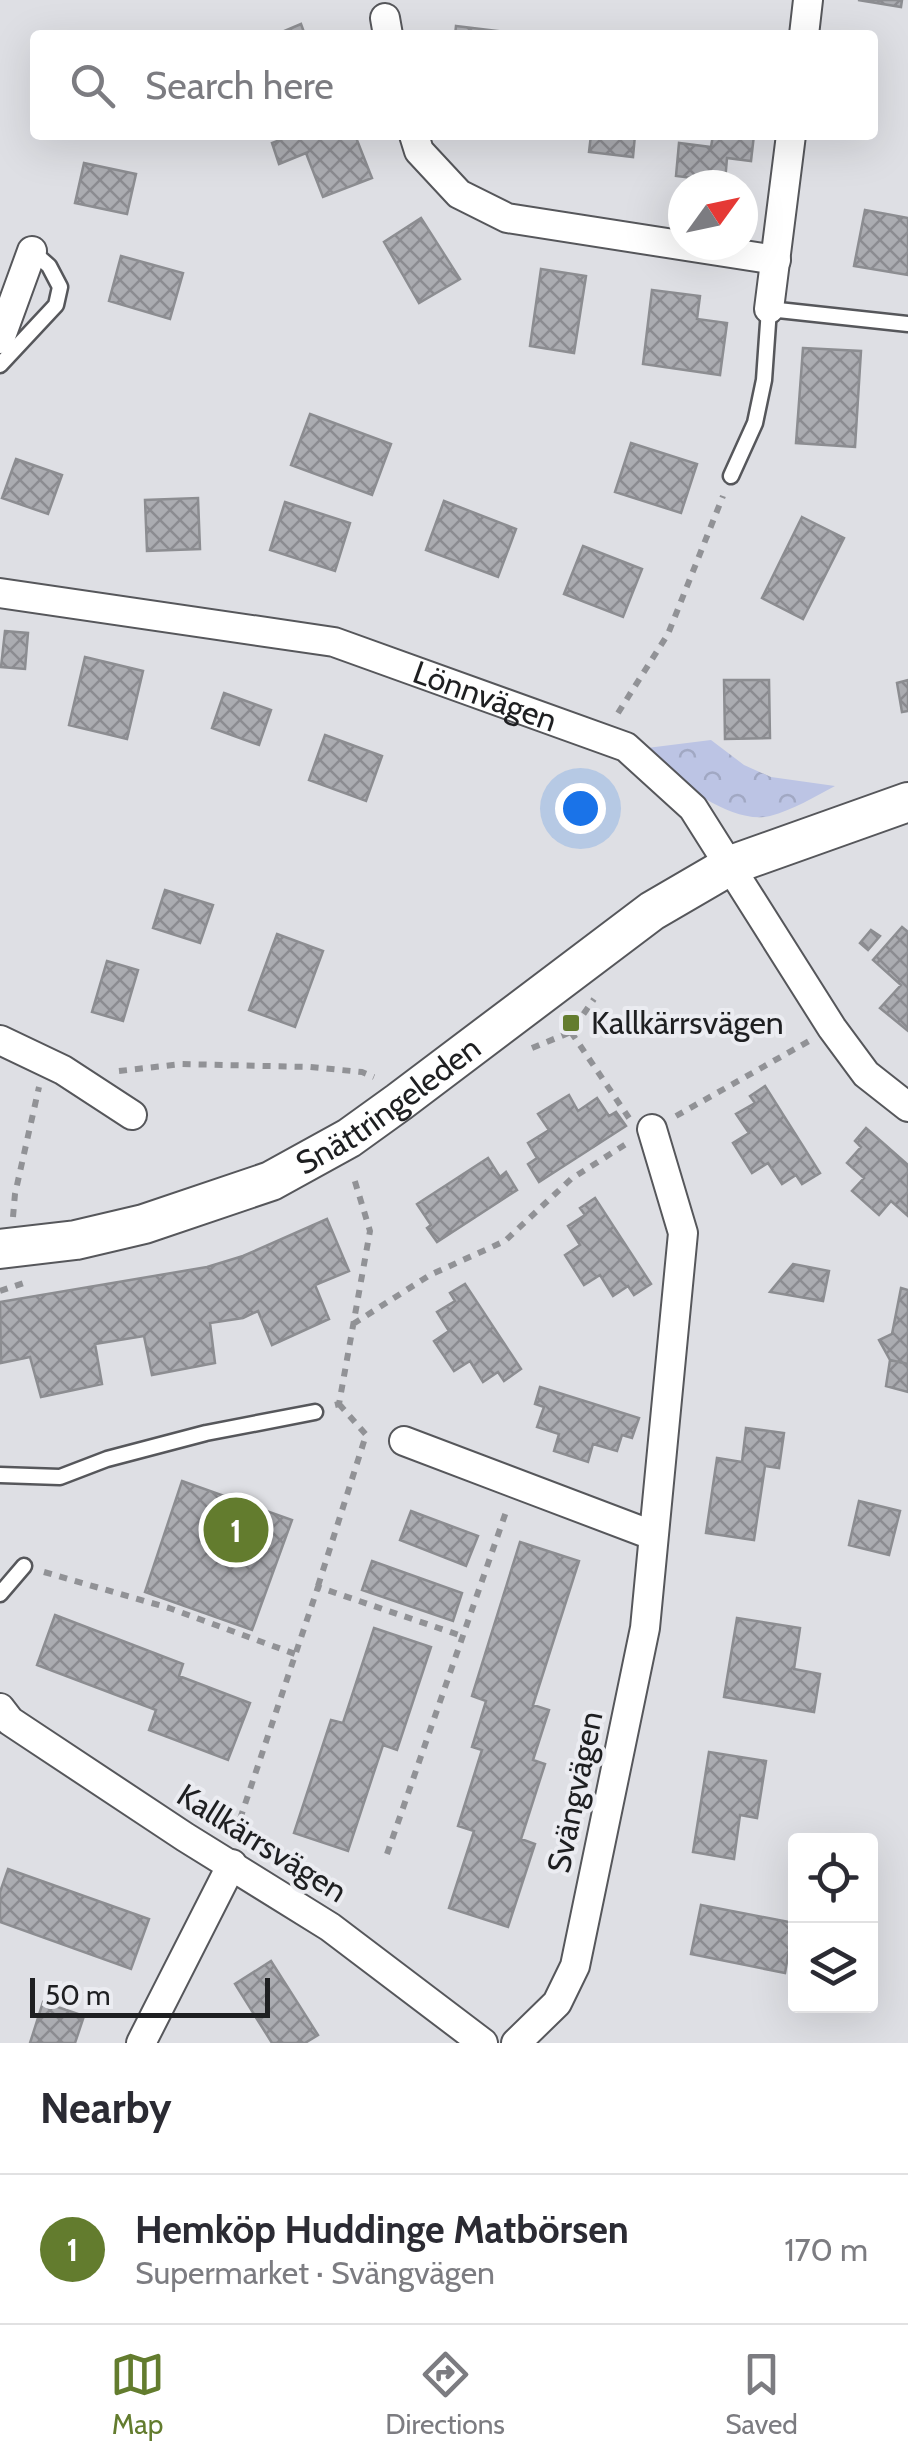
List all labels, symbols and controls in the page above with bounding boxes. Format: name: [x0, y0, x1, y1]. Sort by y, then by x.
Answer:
search box: [30, 30, 878, 140]
icon: search: [65, 58, 120, 113]
text: Search here: [145, 62, 334, 109]
north arrow: [668, 170, 758, 260]
street label: Lönnvägen: [408, 652, 562, 740]
your location: [555, 783, 606, 834]
place label: Kallkärrsvägen: [591, 1003, 784, 1042]
marker: Kallkärrsvägen: [560, 1012, 582, 1034]
street label: Snättringeleden: [289, 1028, 488, 1182]
pin: 1: [204, 1492, 268, 1568]
street label: Svängvägen: [538, 1708, 611, 1876]
street label: Kallkärrsvägen: [170, 1775, 354, 1910]
map controls: [788, 1833, 878, 2013]
button: locate: [788, 1833, 878, 1923]
button: layers: [788, 1923, 878, 2013]
scale bar: [30, 1973, 270, 2018]
text: 50 m: [45, 1978, 111, 2012]
text: Nearby: [40, 2082, 172, 2134]
text: Hemköp Huddinge Matbörsen: [135, 2206, 629, 2253]
text: 1: [67, 2230, 78, 2269]
text: 170 m: [784, 2230, 868, 2269]
text: Supermarket · Svängvägen: [135, 2253, 495, 2292]
tab: Map: [110, 2347, 165, 2441]
tab: Directions: [385, 2347, 505, 2441]
tab: Saved: [725, 2347, 798, 2441]

